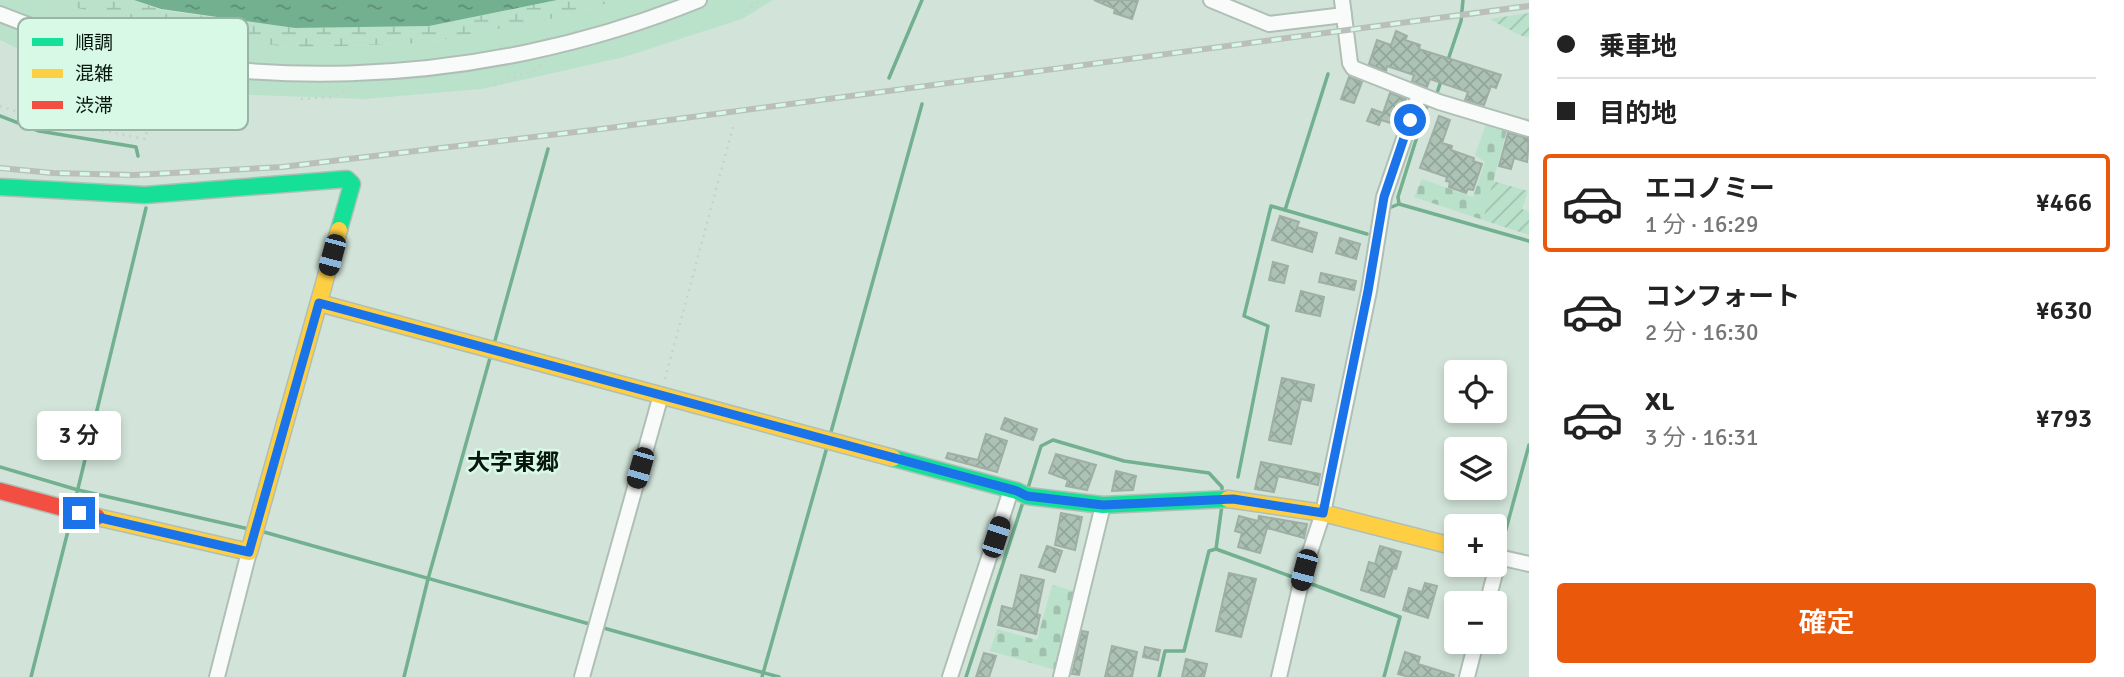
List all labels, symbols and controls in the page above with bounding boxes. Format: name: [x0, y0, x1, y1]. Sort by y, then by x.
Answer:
legend: [18, 18, 248, 130]
text: 順調: [75, 31, 113, 55]
text: 乗車地: [1599, 31, 1677, 63]
text: 混雑: [75, 62, 113, 86]
text: 渋滞: [75, 94, 113, 118]
text: 目的地: [1599, 98, 1677, 130]
route start: [1394, 104, 1426, 136]
icon: car: [1561, 172, 1624, 235]
text: エコノミー: [1645, 173, 1775, 205]
text: ¥466: [2036, 187, 2092, 219]
text: 1 分 · 16:29: [1645, 210, 1758, 239]
car: [317, 232, 348, 278]
icon: car: [1561, 280, 1624, 343]
text: コンフォート: [1645, 281, 1800, 313]
text: ¥630: [2036, 295, 2092, 327]
text: 2 分 · 16:30: [1645, 318, 1758, 347]
map controls: [1444, 360, 1507, 654]
button: locate: [1444, 360, 1507, 423]
text: XL: [1645, 386, 1675, 418]
icon: car: [1561, 388, 1624, 451]
text: ¥793: [2036, 403, 2092, 435]
callout: 3 分: [37, 412, 121, 461]
text: 3 分: [59, 421, 99, 450]
text: 3 分 · 16:31: [1645, 423, 1758, 452]
button: layers: [1444, 437, 1507, 500]
car: [625, 445, 656, 491]
district label: 大字東郷: [467, 448, 559, 477]
route end: [63, 497, 95, 529]
car: [980, 514, 1013, 560]
button: +: [1444, 514, 1507, 577]
car: [1289, 547, 1320, 593]
button: 確定: [1557, 583, 2096, 663]
button: −: [1444, 591, 1507, 654]

